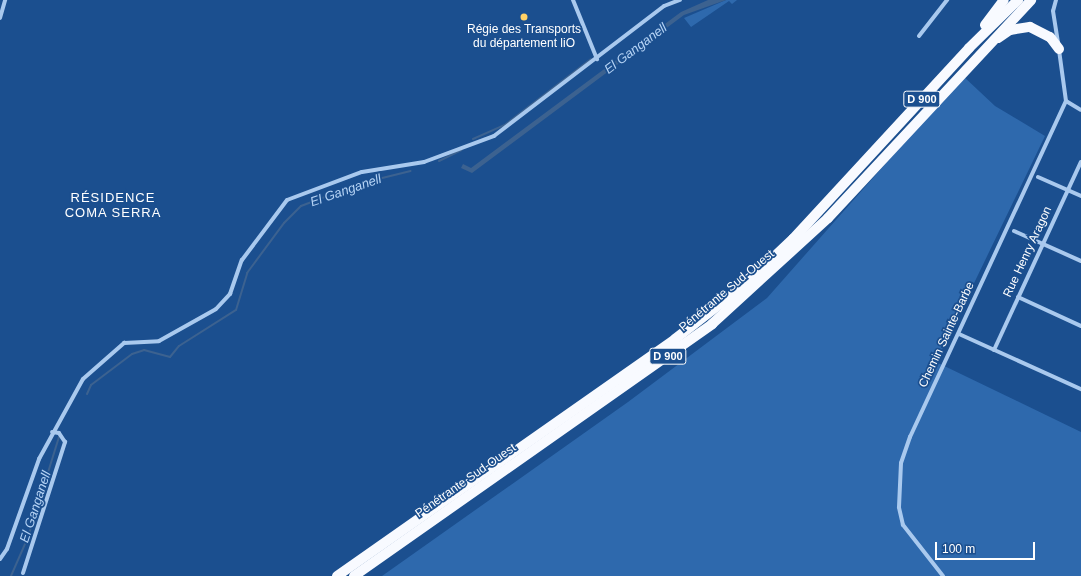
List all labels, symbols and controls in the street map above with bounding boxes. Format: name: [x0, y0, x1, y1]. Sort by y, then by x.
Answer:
marker: Régie des Transports du département liO: [519, 12, 529, 22]
water label: El Ganganell: [602, 20, 670, 78]
place label: Régie des Transports du département liO: [467, 23, 581, 51]
road number: D 900: [903, 90, 941, 108]
water label: El Ganganell: [308, 172, 384, 210]
district label: RÉSIDENCE COMA SERRA: [64, 191, 162, 222]
street label: Rue Henry Aragon: [1000, 204, 1056, 300]
street label: Pénétrante Sud-Ouest: [677, 247, 777, 335]
street label: Chemin Sainte-Barbe: [916, 280, 978, 390]
road number: D 900: [649, 347, 687, 365]
street label: Pénétrante Sud-Ouest: [413, 441, 519, 521]
water label: El Ganganell: [17, 469, 55, 545]
scale bar: [937, 534, 1037, 560]
text: 100 m: [942, 542, 975, 556]

